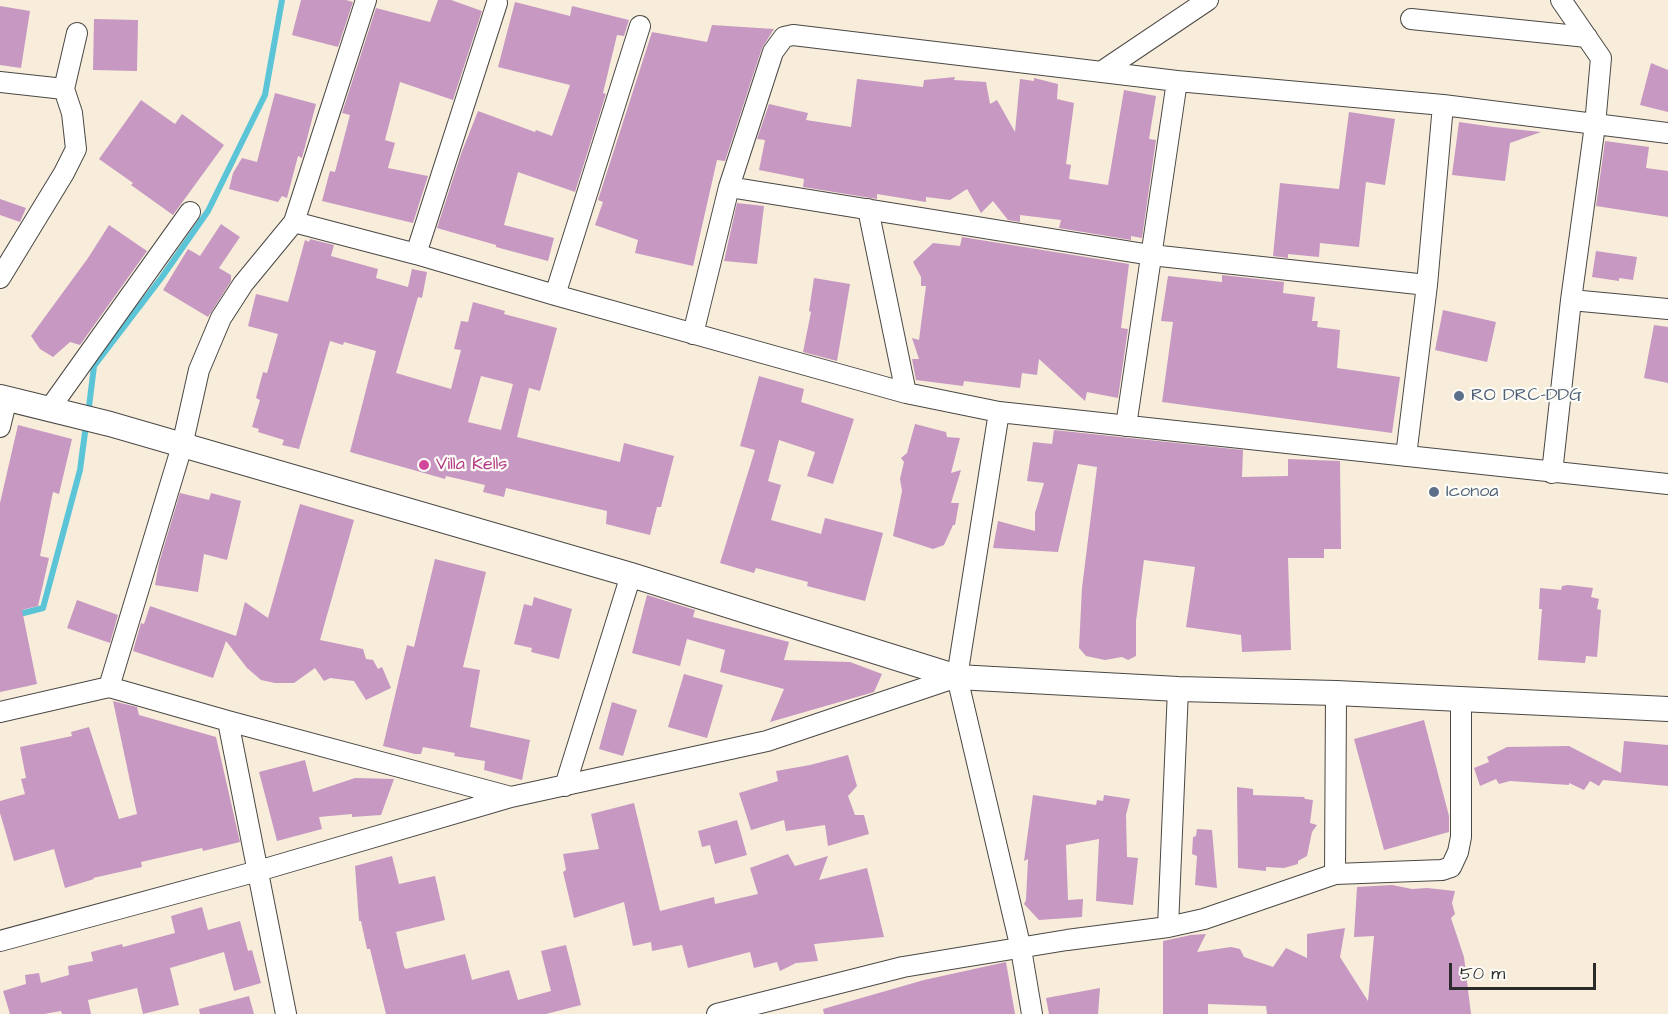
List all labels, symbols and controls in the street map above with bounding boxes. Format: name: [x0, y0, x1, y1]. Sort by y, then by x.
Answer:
place label: RO DRC-DDG: [1471, 385, 1582, 407]
marker: RO DRC-DDG: [1452, 389, 1466, 403]
place label: Villa Kells: [436, 454, 507, 476]
marker: Villa Kells: [417, 458, 431, 472]
place label: Iconoa: [1446, 481, 1499, 503]
marker: Iconoa: [1427, 485, 1441, 499]
scale bar: [1452, 951, 1599, 989]
text: 50 m: [1460, 961, 1505, 986]

